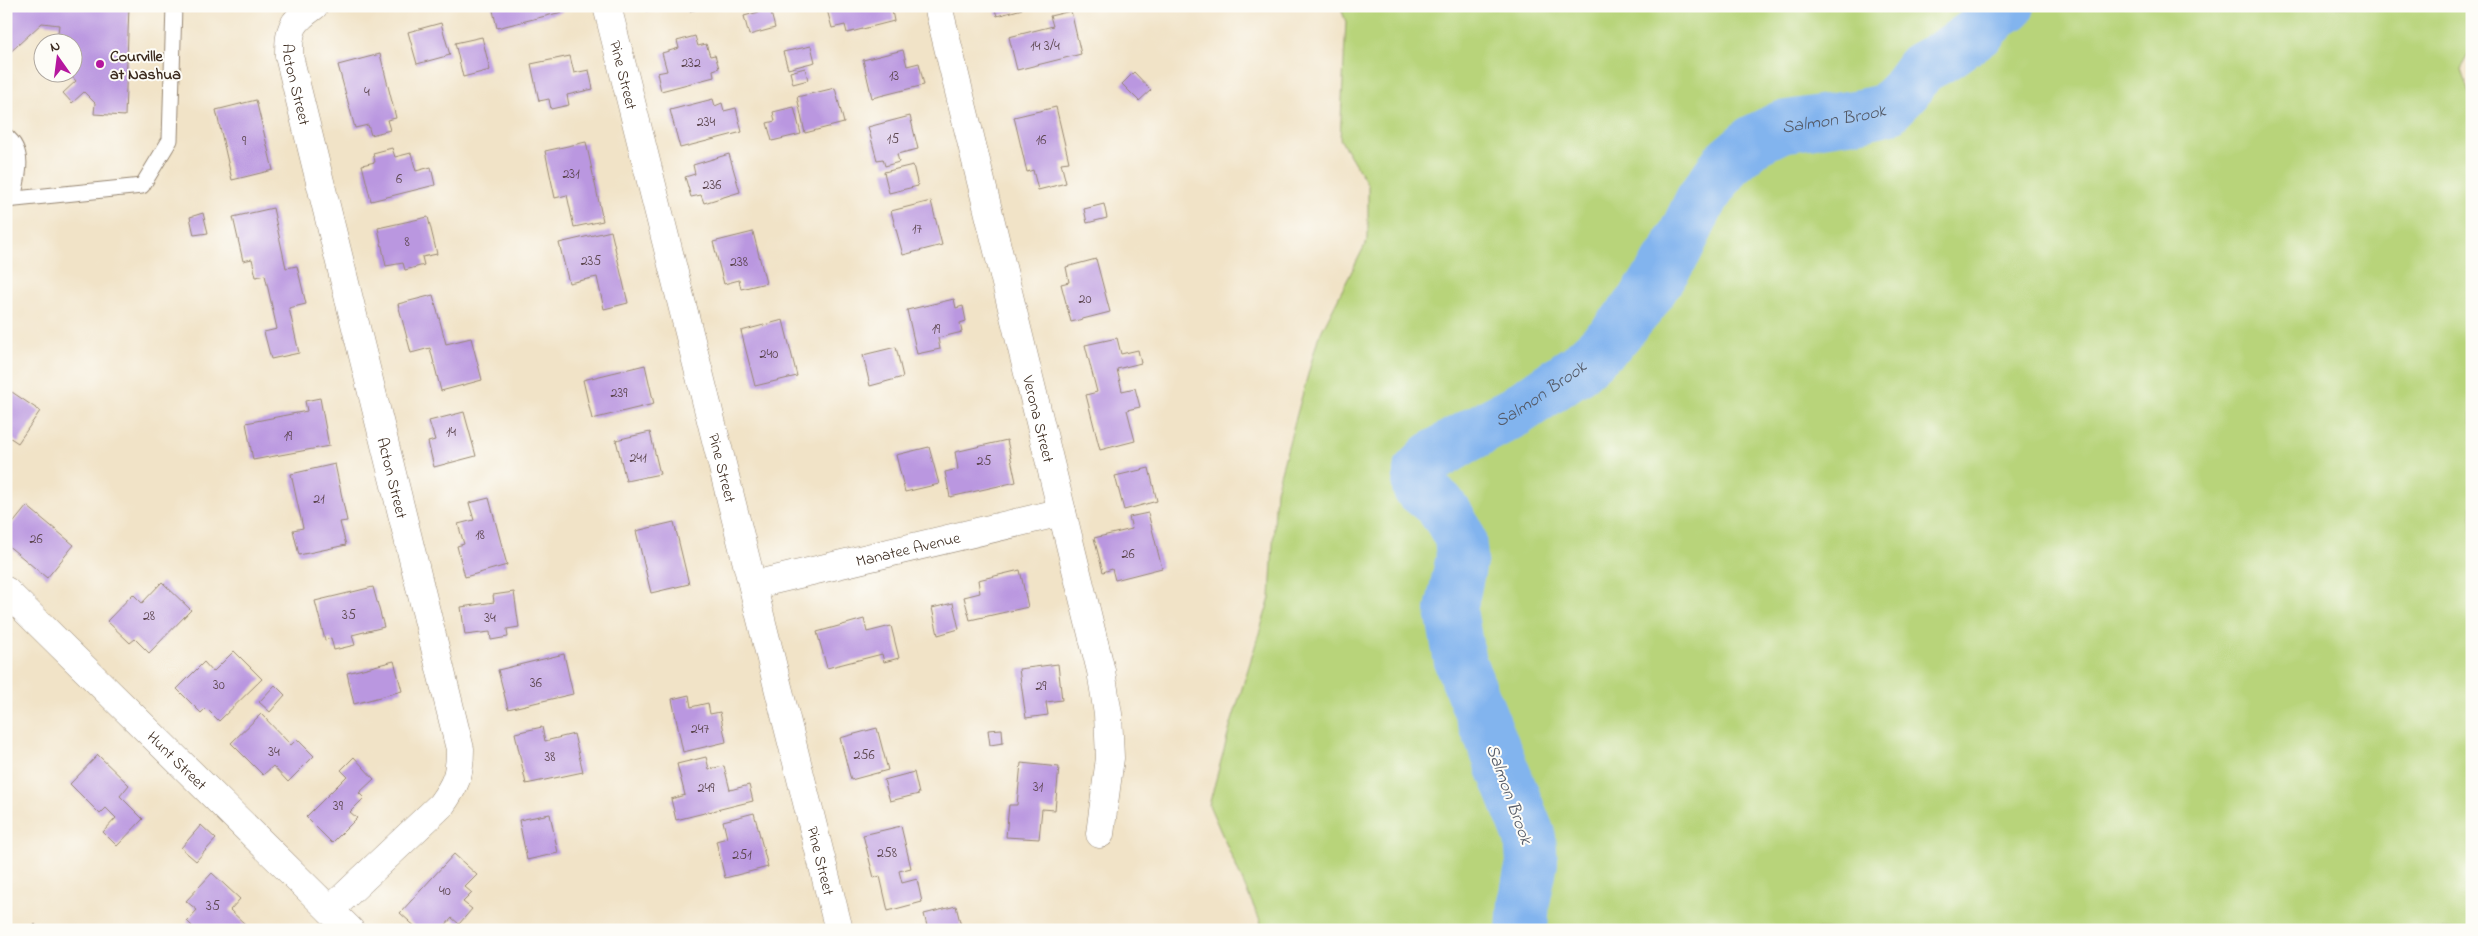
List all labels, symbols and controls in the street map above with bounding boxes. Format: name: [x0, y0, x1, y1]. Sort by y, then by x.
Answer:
north arrow: [32, 32, 82, 82]
text: N: [48, 36, 62, 58]
house number: 14 3/4: [1030, 36, 1060, 57]
street label: Pine Street: [602, 38, 643, 113]
street label: Acton Street: [275, 43, 316, 129]
place label: Courville at Nashua: [110, 45, 181, 87]
house number: 232: [681, 53, 701, 74]
marker: Courville at Nashua: [94, 58, 106, 70]
house number: 13: [889, 66, 899, 87]
house number: 4: [364, 82, 370, 103]
water label: Salmon Brook: [1780, 98, 1890, 142]
house number: 234: [697, 112, 715, 133]
house number: 15: [887, 129, 899, 150]
house number: 16: [1036, 130, 1046, 151]
house number: 9: [242, 131, 247, 152]
house number: 231: [562, 164, 580, 185]
house number: 6: [396, 169, 402, 190]
house number: 236: [703, 175, 721, 196]
house number: 17: [912, 219, 922, 240]
house number: 8: [404, 232, 410, 253]
house number: 235: [581, 251, 601, 272]
house number: 238: [730, 252, 748, 273]
house number: 20: [1078, 289, 1092, 310]
house number: 19: [932, 319, 941, 340]
house number: 240: [760, 344, 778, 365]
water label: Salmon Brook: [1491, 355, 1594, 435]
street label: Verona Street: [1015, 372, 1060, 466]
house number: 239: [611, 383, 628, 404]
house number: 14: [446, 422, 456, 443]
house number: 19: [284, 426, 293, 447]
street label: Pine Street: [701, 431, 741, 506]
street label: Acton Street: [370, 435, 413, 522]
house number: 241: [629, 448, 647, 469]
house number: 25: [977, 451, 991, 472]
house number: 21: [313, 489, 325, 510]
house number: 18: [475, 525, 485, 546]
street label: Manatee Avenue: [854, 526, 964, 574]
house number: 26: [29, 529, 43, 550]
house number: 26: [1121, 544, 1135, 565]
house number: 35: [342, 605, 356, 626]
house number: 28: [143, 606, 155, 627]
house number: 34: [484, 608, 496, 629]
house number: 36: [530, 673, 542, 694]
house number: 30: [213, 675, 225, 696]
house number: 29: [1035, 676, 1047, 697]
house number: 247: [691, 719, 709, 740]
street label: Hunt Street: [141, 726, 212, 797]
water label: Salmon Brook: [1478, 741, 1539, 849]
house number: 34: [268, 742, 280, 763]
house number: 256: [853, 745, 875, 766]
house number: 38: [544, 747, 556, 768]
house number: 31: [1033, 777, 1044, 798]
house number: 249: [698, 778, 715, 799]
house number: 39: [333, 796, 344, 817]
street label: Pine Street: [799, 824, 840, 899]
house number: 258: [877, 843, 897, 864]
house number: 251: [732, 845, 752, 866]
house number: 40: [439, 881, 451, 902]
house number: 35: [206, 896, 220, 917]

